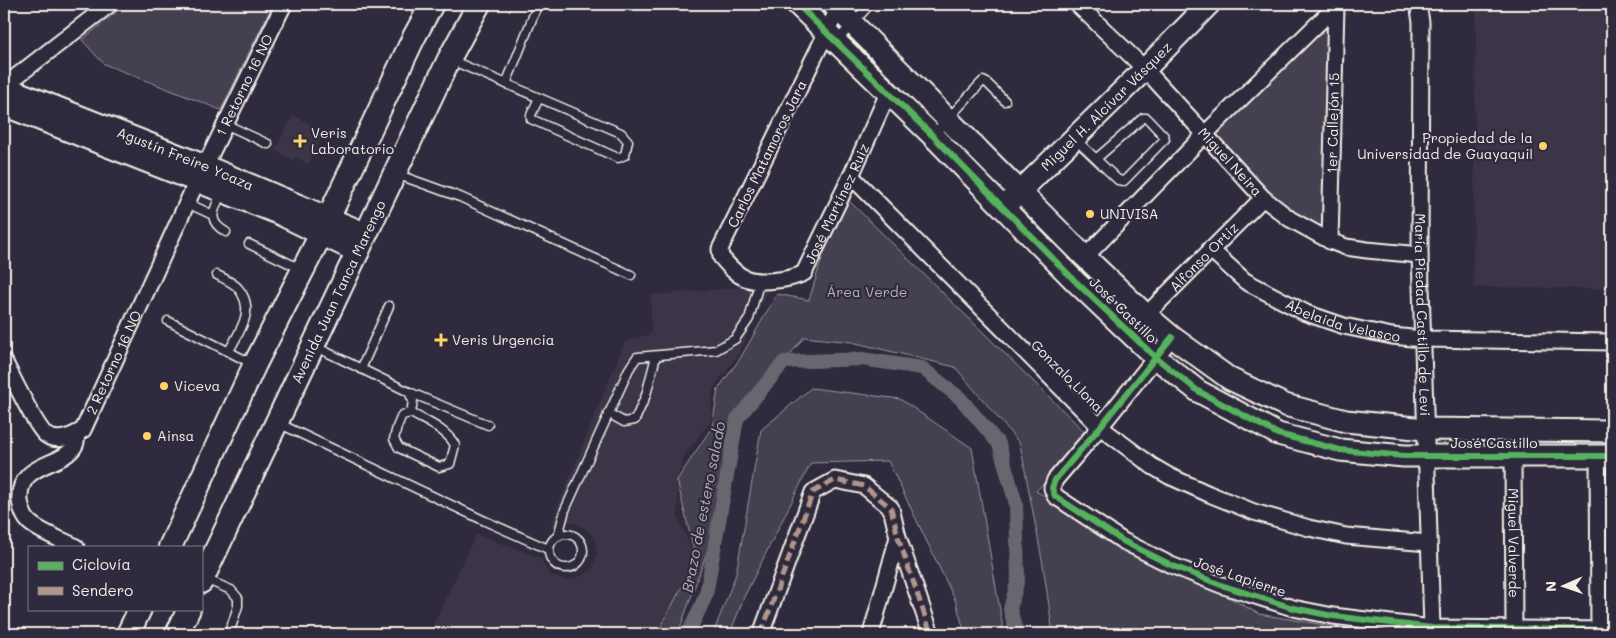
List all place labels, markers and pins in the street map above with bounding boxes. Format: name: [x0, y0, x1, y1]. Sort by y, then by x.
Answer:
place label: Veris Laboratorio: [311, 123, 394, 158]
place label: Propiedad de la Universidad de Guayaquil: [1357, 128, 1533, 163]
marker: Veris Laboratorio: [293, 134, 307, 148]
marker: Propiedad de la Universidad de Guayaquil: [1537, 140, 1549, 152]
place label: UNIVISA: [1100, 204, 1159, 223]
marker: UNIVISA: [1084, 208, 1096, 220]
place label: Veris Urgencia: [452, 330, 554, 349]
marker: Veris Urgencia: [434, 333, 448, 347]
place label: Viceva: [174, 376, 220, 395]
marker: Viceva: [158, 380, 170, 392]
place label: Ainsa: [157, 426, 194, 445]
marker: Ainsa: [141, 430, 153, 442]

